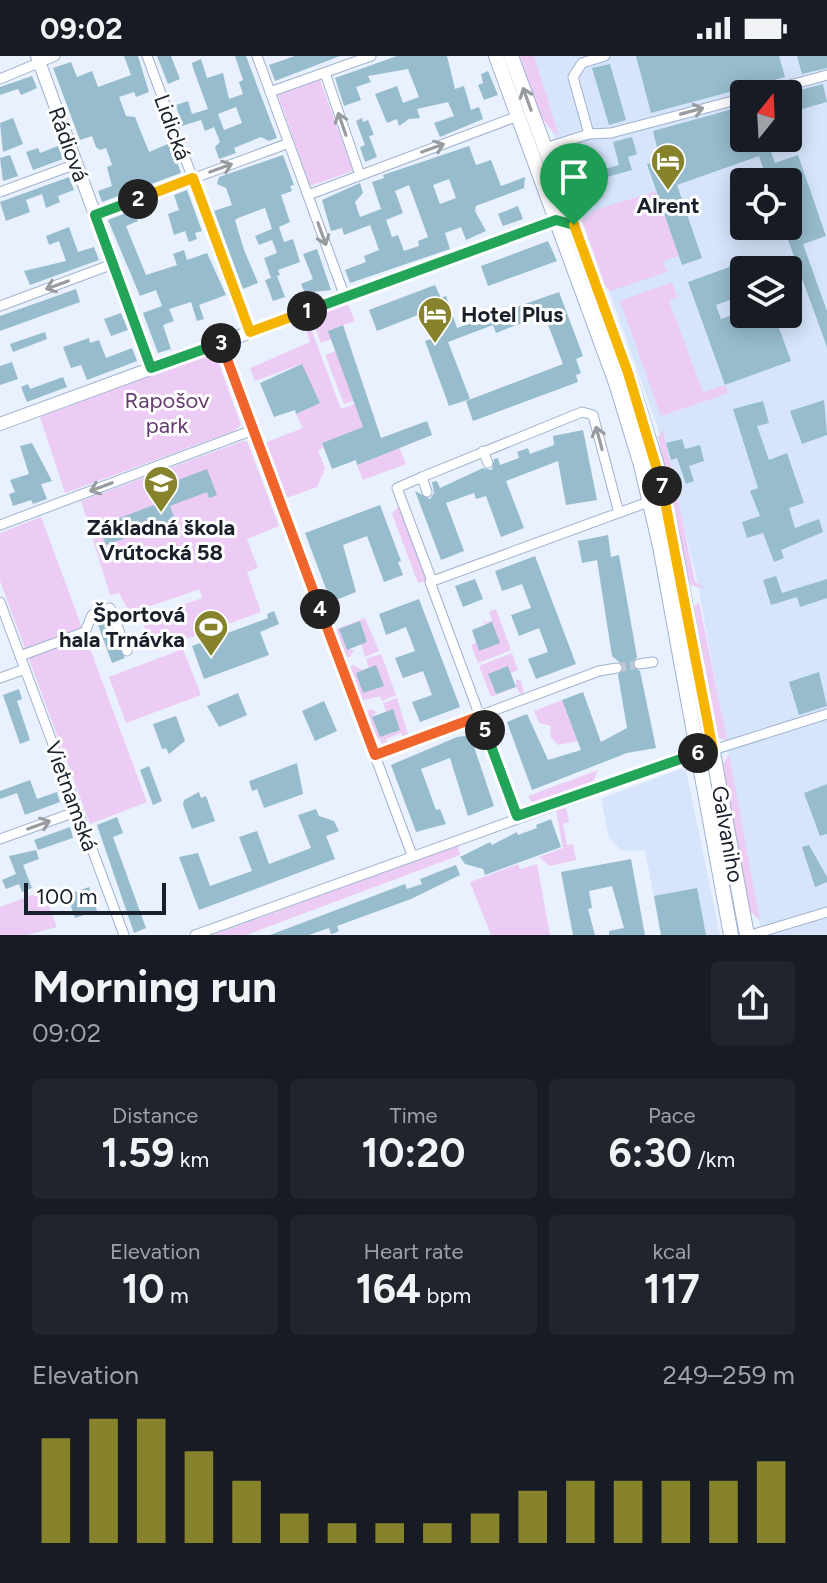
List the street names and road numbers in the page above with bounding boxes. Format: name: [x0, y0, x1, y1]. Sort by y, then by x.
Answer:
street label: Lidická: [148, 91, 197, 164]
street label: Rádiová: [43, 103, 95, 185]
street label: Vietnamská: [39, 738, 104, 855]
street label: Galvaniho: [706, 784, 749, 884]

